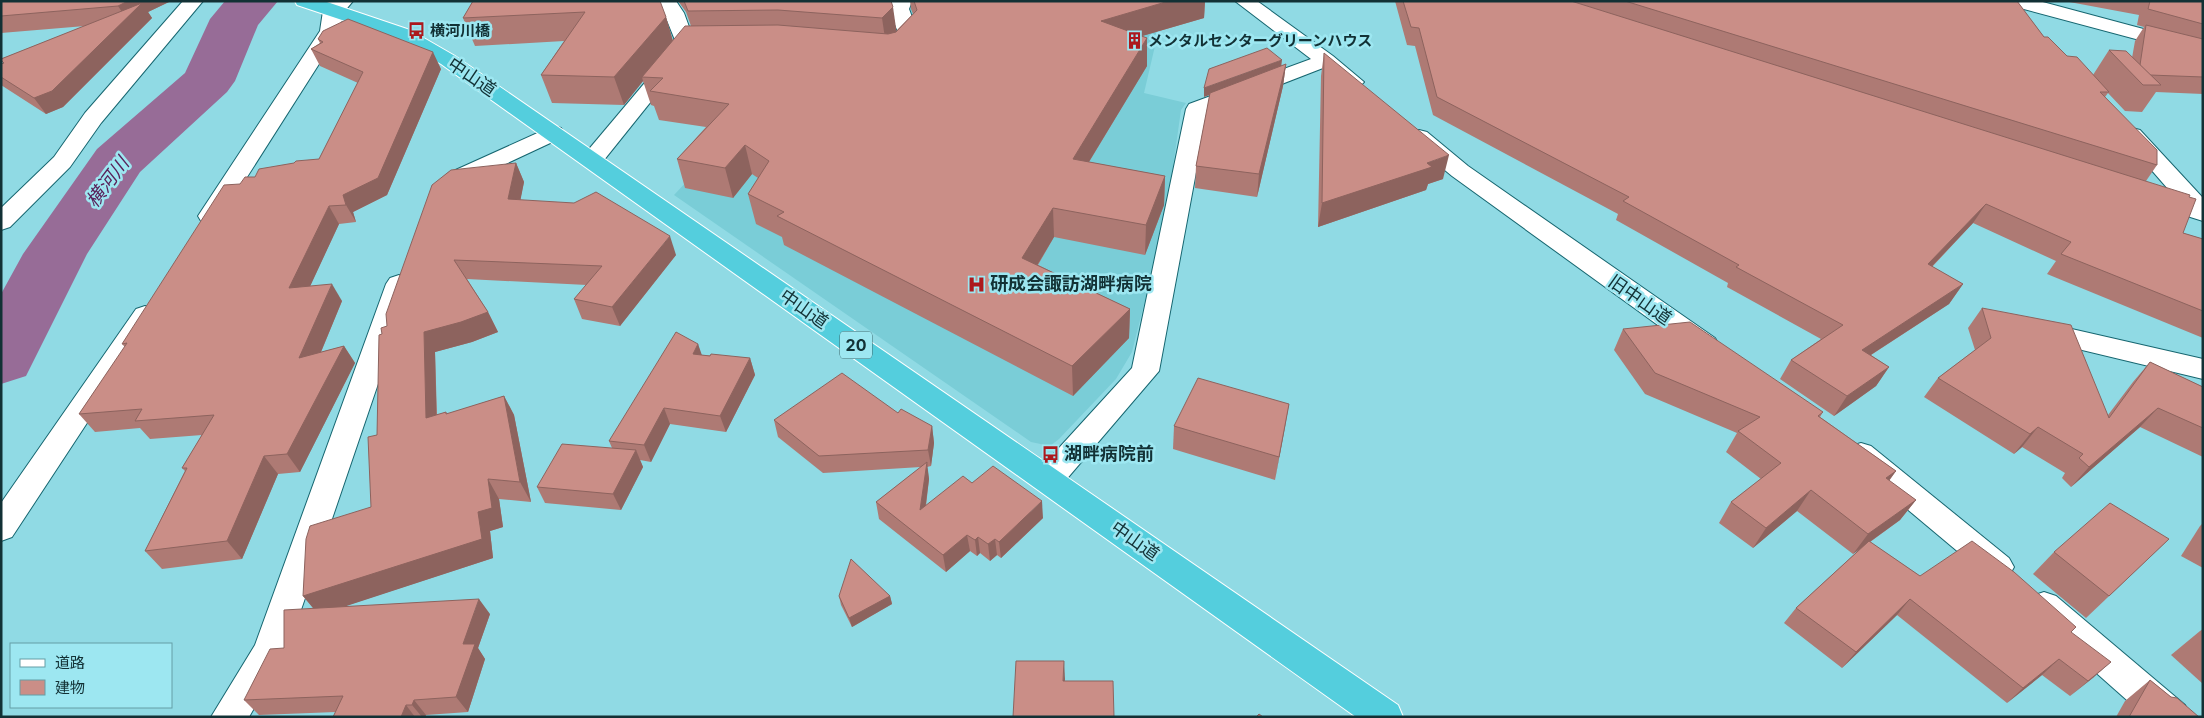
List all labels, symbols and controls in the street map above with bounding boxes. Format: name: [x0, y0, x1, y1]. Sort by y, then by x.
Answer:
bus stop icon: 横河川橋: [406, 21, 426, 41]
place label: 横河川橋: [430, 21, 491, 40]
building icon: メンタルセンターグリーンハウス: [1124, 31, 1144, 51]
place label: メンタルセンターグリーンハウス: [1148, 31, 1372, 50]
street label: 中山道: [444, 53, 501, 100]
water label: 横河川: [81, 151, 135, 212]
street label: 旧中山道: [1605, 270, 1676, 329]
place label: 研成会諏訪湖畔病院: [990, 273, 1152, 294]
hospital icon: 研成会諏訪湖畔病院: [966, 274, 986, 294]
street label: 中山道: [776, 285, 832, 333]
road number: 20: [840, 332, 872, 358]
place label: 湖畔病院前: [1064, 443, 1154, 464]
bus stop icon: 湖畔病院前: [1040, 444, 1060, 464]
street label: 中山道: [1107, 517, 1163, 565]
legend: [10, 643, 172, 708]
text: 道路: [55, 653, 85, 672]
text: 建物: [55, 678, 85, 697]

